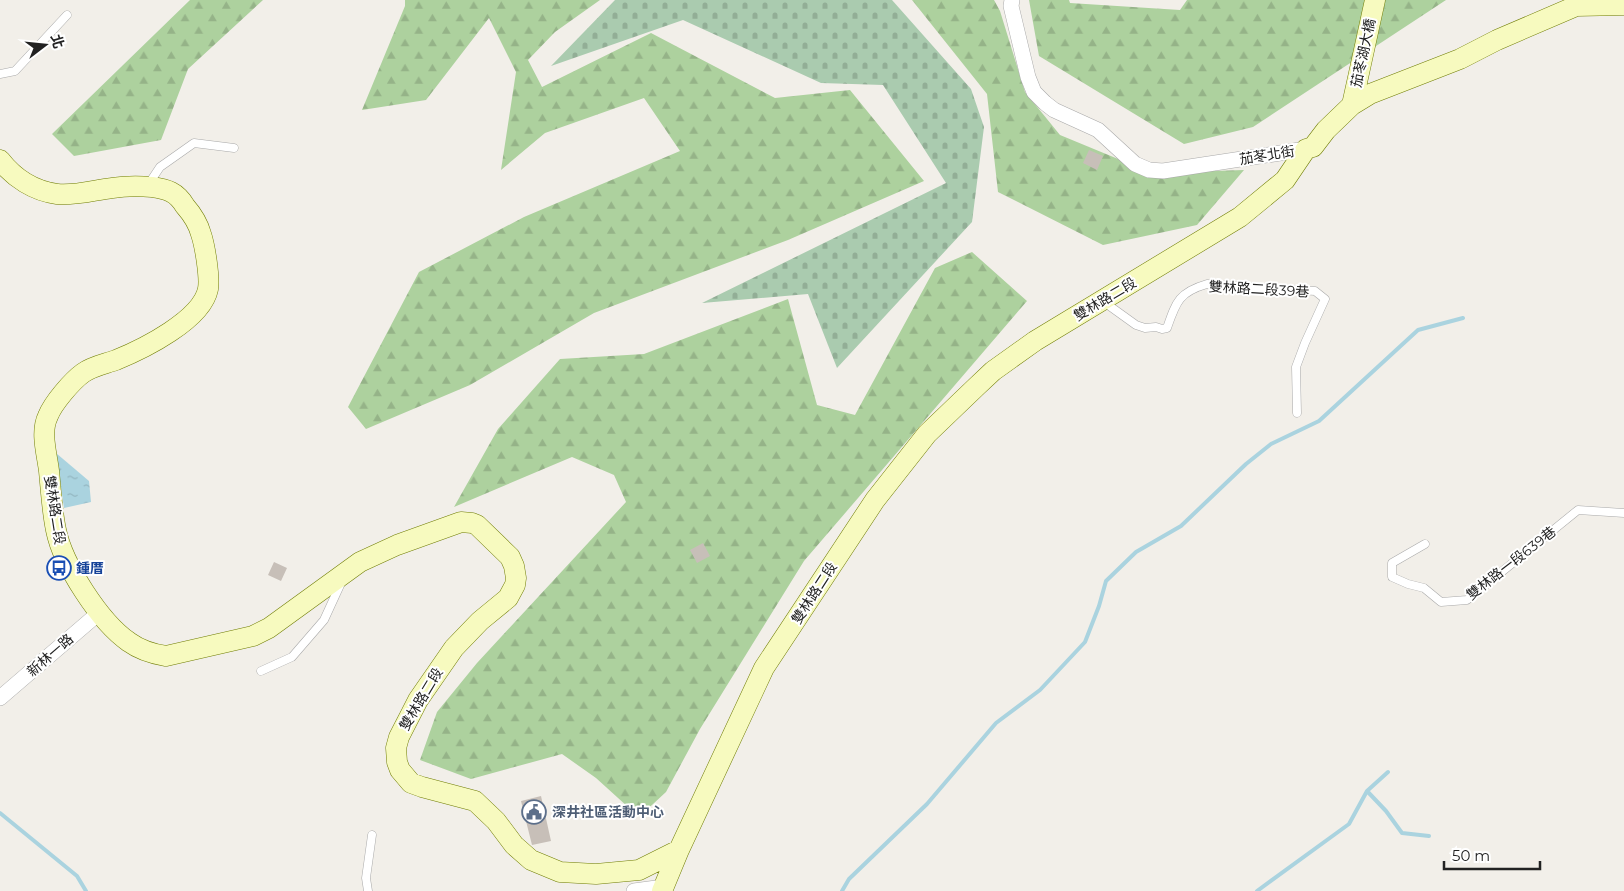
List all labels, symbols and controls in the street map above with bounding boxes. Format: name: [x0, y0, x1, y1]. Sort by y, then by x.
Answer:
street label: 茄苳湖大橋: [1347, 17, 1379, 89]
north arrow: [20, 20, 70, 70]
text: 北: [47, 32, 68, 51]
street label: 茄苳北街: [1238, 142, 1296, 168]
street label: 雙林路二段: [1070, 273, 1140, 325]
street label: 雙林路二段39巷: [1208, 277, 1310, 301]
street label: 雙林路二段: [41, 474, 69, 546]
street label: 雙林路一段639巷: [1463, 522, 1559, 604]
bus stop icon: 鍾厝: [46, 555, 72, 581]
place label: 鍾厝: [76, 559, 104, 577]
street label: 雙林路二段: [787, 559, 841, 627]
street label: 新林一路: [23, 630, 77, 680]
street label: 雙林路二段: [395, 664, 447, 734]
public building icon: 深井社區活動中心: [521, 799, 547, 825]
place label: 深井社區活動中心: [552, 803, 664, 821]
scale bar: [1444, 838, 1540, 870]
text: 50 m: [1452, 846, 1490, 865]

